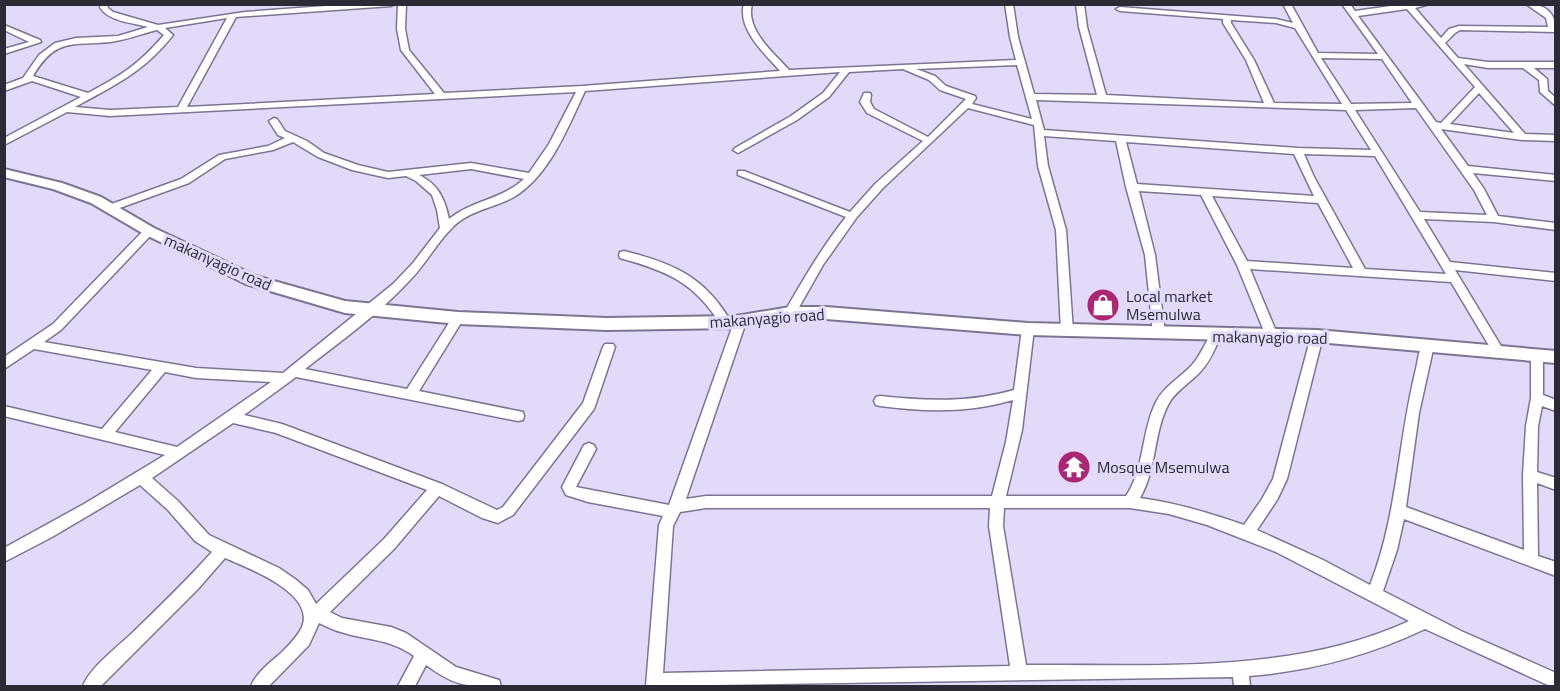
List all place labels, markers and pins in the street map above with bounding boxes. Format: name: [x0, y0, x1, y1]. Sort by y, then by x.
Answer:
place label: Local market Msemulwa: [1126, 284, 1213, 326]
shop icon: Local market Msemulwa: [1085, 287, 1121, 323]
temple icon: Mosque Msemulwa: [1056, 449, 1092, 485]
place label: Mosque Msemulwa: [1097, 455, 1229, 479]

